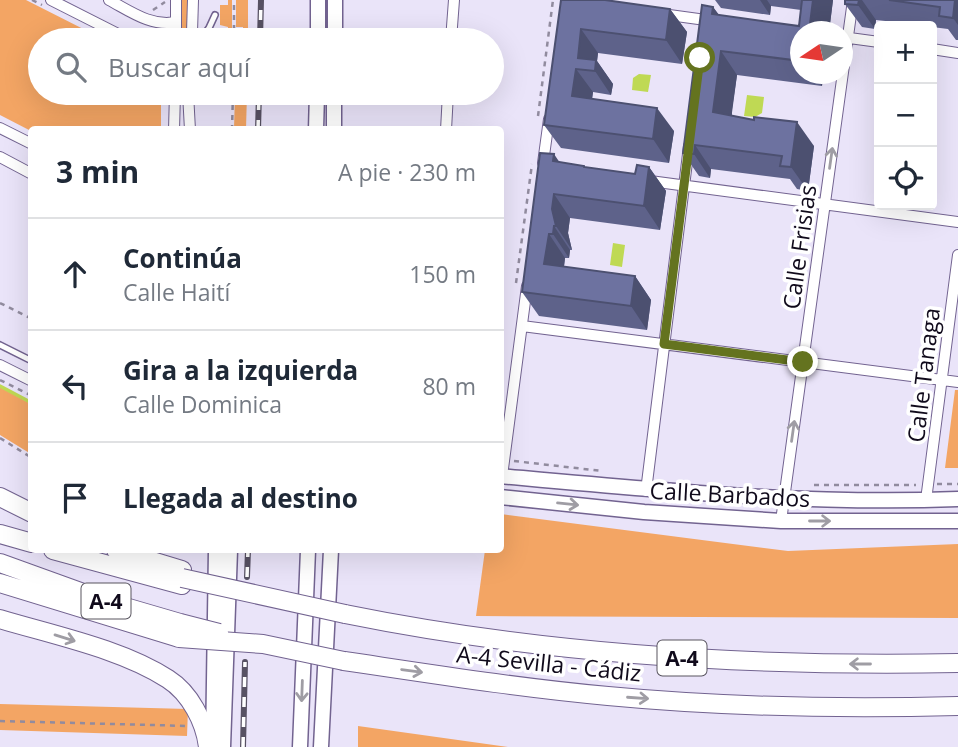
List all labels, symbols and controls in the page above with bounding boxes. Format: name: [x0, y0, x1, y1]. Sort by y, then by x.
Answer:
north arrow: [790, 21, 853, 84]
map controls: [874, 21, 937, 210]
button: +: [874, 21, 937, 84]
search box: [28, 28, 504, 105]
route start: [684, 42, 715, 73]
icon: search: [52, 48, 90, 86]
text: Buscar aquí: [108, 49, 250, 85]
button: −: [874, 84, 937, 147]
one-way arrow: [825, 147, 838, 169]
button: locate: [874, 147, 937, 210]
text: 3 min: [56, 151, 139, 192]
text: A pie · 230 m: [338, 156, 476, 188]
street label: Calle Frisias: [774, 183, 824, 311]
text: Continúa: [123, 240, 242, 276]
icon: ahead: [56, 255, 94, 293]
text: 150 m: [409, 258, 476, 290]
text: Calle Haití: [123, 276, 230, 308]
street label: Calle Tanaga: [899, 306, 947, 444]
route end: [787, 346, 818, 377]
text: Gira a la izquierda: [123, 352, 358, 388]
icon: left: [56, 367, 94, 405]
text: 80 m: [422, 370, 476, 402]
text: Calle Dominica: [123, 388, 282, 420]
one-way arrow: [787, 421, 800, 443]
street label: Calle Barbados: [649, 474, 811, 514]
icon: arrive: [56, 479, 94, 517]
text: Llegada al destino: [123, 480, 358, 516]
one-way arrow: [557, 498, 579, 511]
one-way arrow: [808, 514, 831, 528]
road number: A-4: [82, 584, 130, 618]
one-way arrow: [54, 633, 76, 646]
street label: A-4 Sevilla - Cádiz: [455, 637, 643, 689]
road number: A-4: [658, 640, 706, 676]
one-way arrow: [849, 657, 872, 671]
one-way arrow: [400, 665, 423, 678]
one-way arrow: [295, 679, 308, 702]
one-way arrow: [626, 692, 649, 705]

